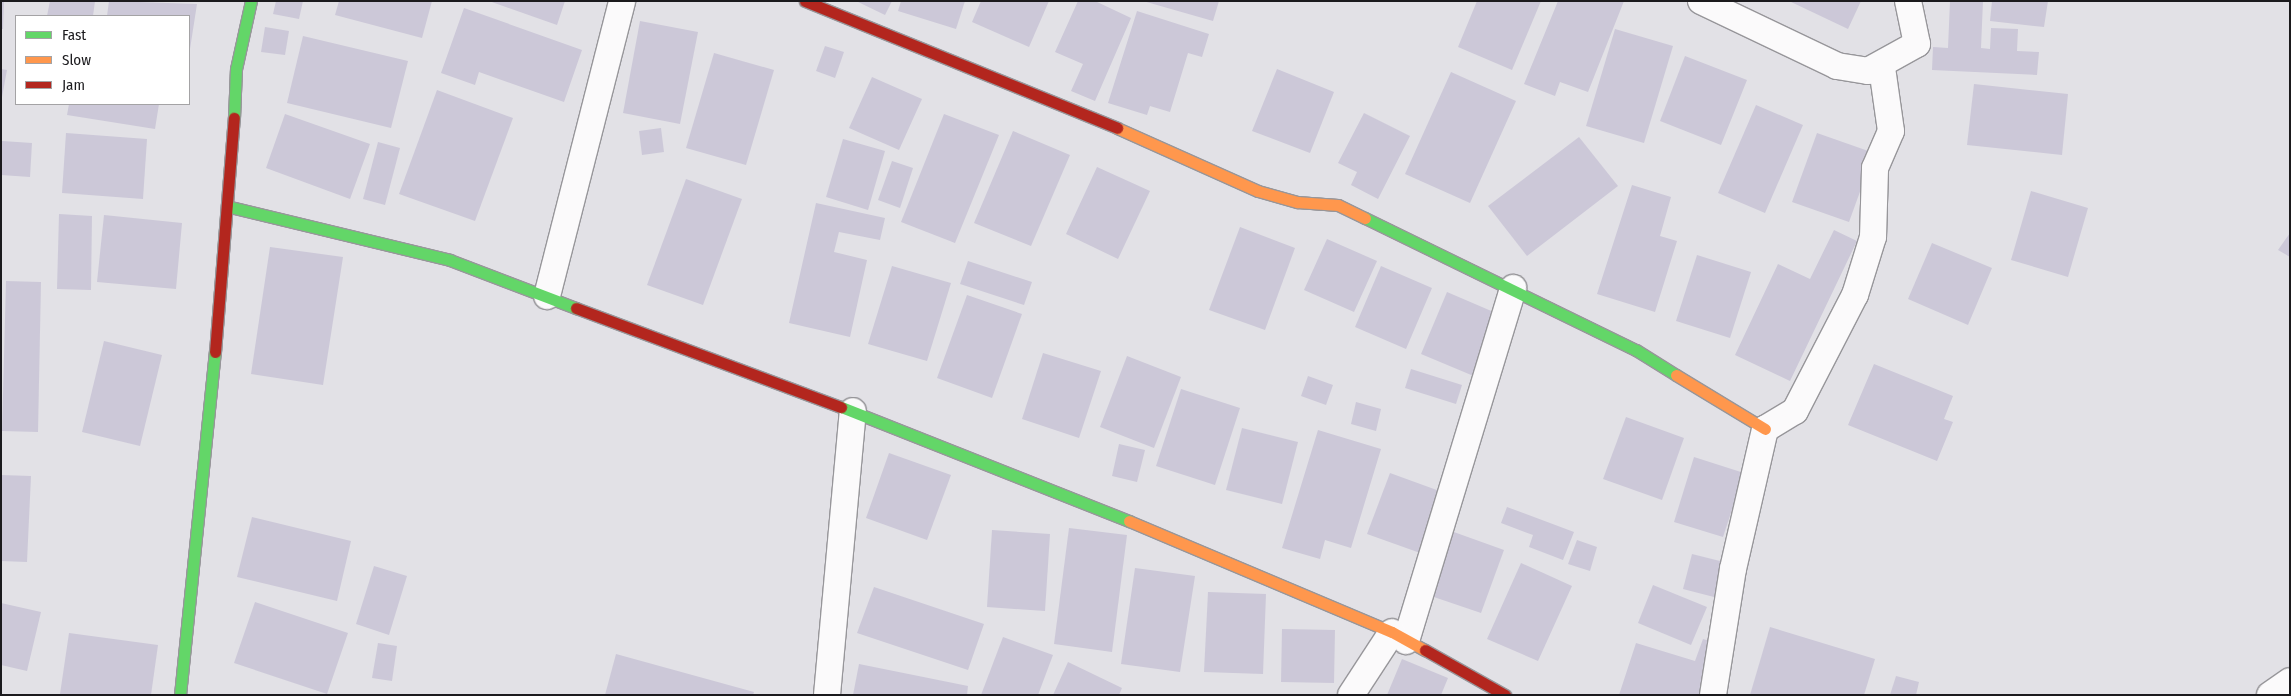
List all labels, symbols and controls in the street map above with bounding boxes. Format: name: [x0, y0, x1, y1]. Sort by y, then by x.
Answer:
legend: [15, 15, 190, 105]
text: Fast: [62, 26, 86, 44]
text: Slow: [62, 51, 91, 69]
text: Jam: [62, 76, 85, 94]

